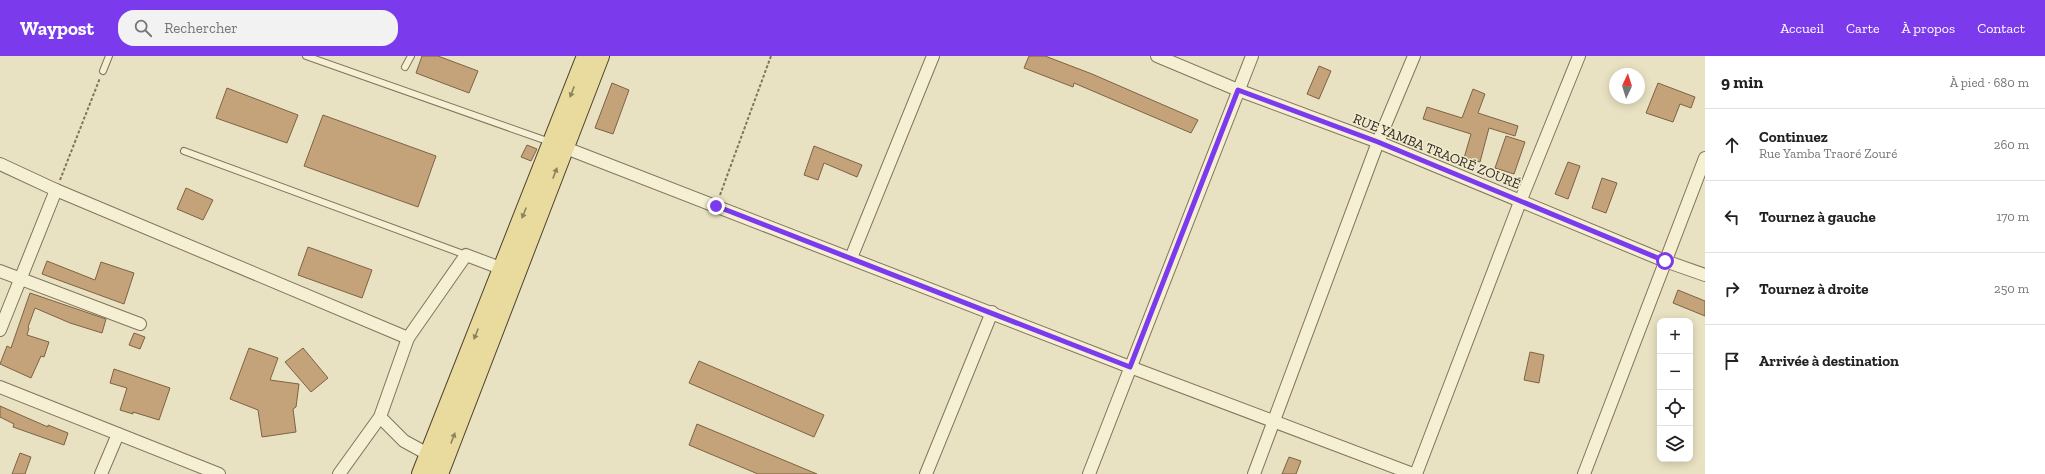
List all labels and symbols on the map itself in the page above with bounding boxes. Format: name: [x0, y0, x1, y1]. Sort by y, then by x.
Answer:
north arrow: [1609, 68, 1645, 104]
one-way arrow: [569, 87, 575, 99]
street label: RUE YAMBA TRAORÉ ZOURÉ: [1351, 110, 1523, 193]
one-way arrow: [553, 166, 559, 178]
route end: [707, 197, 725, 215]
one-way arrow: [521, 208, 527, 220]
route start: [1656, 252, 1674, 270]
one-way arrow: [472, 328, 478, 340]
one-way arrow: [450, 431, 456, 443]

